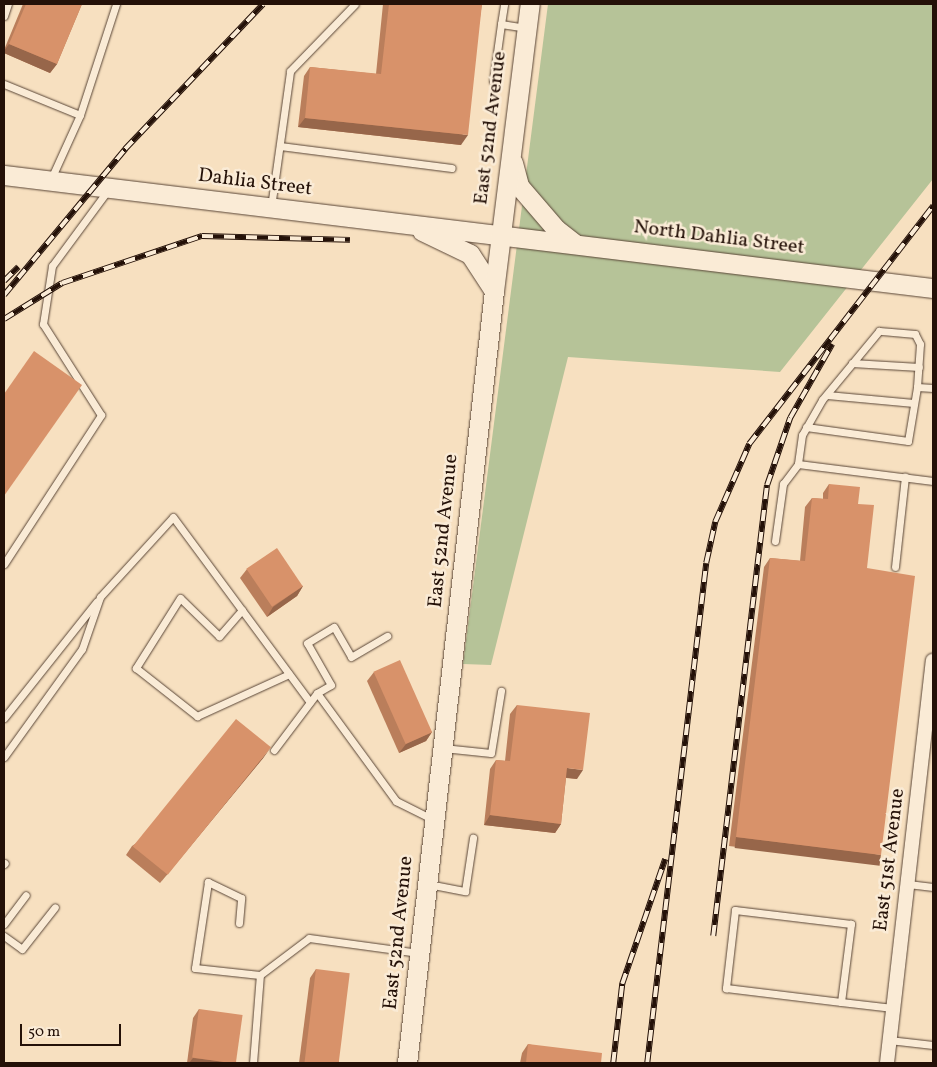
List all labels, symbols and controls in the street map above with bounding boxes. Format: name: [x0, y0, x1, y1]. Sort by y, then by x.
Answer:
street label: East 52nd Avenue: [470, 50, 512, 206]
street label: Dahlia Street: [197, 164, 313, 202]
street label: North Dahlia Street: [632, 216, 806, 260]
street label: East 52nd Avenue: [424, 453, 464, 609]
street label: East 51st Avenue: [869, 787, 911, 933]
street label: East 52nd Avenue: [379, 855, 419, 1011]
scale bar: [22, 1014, 124, 1046]
text: 50 m: [28, 1022, 60, 1043]

